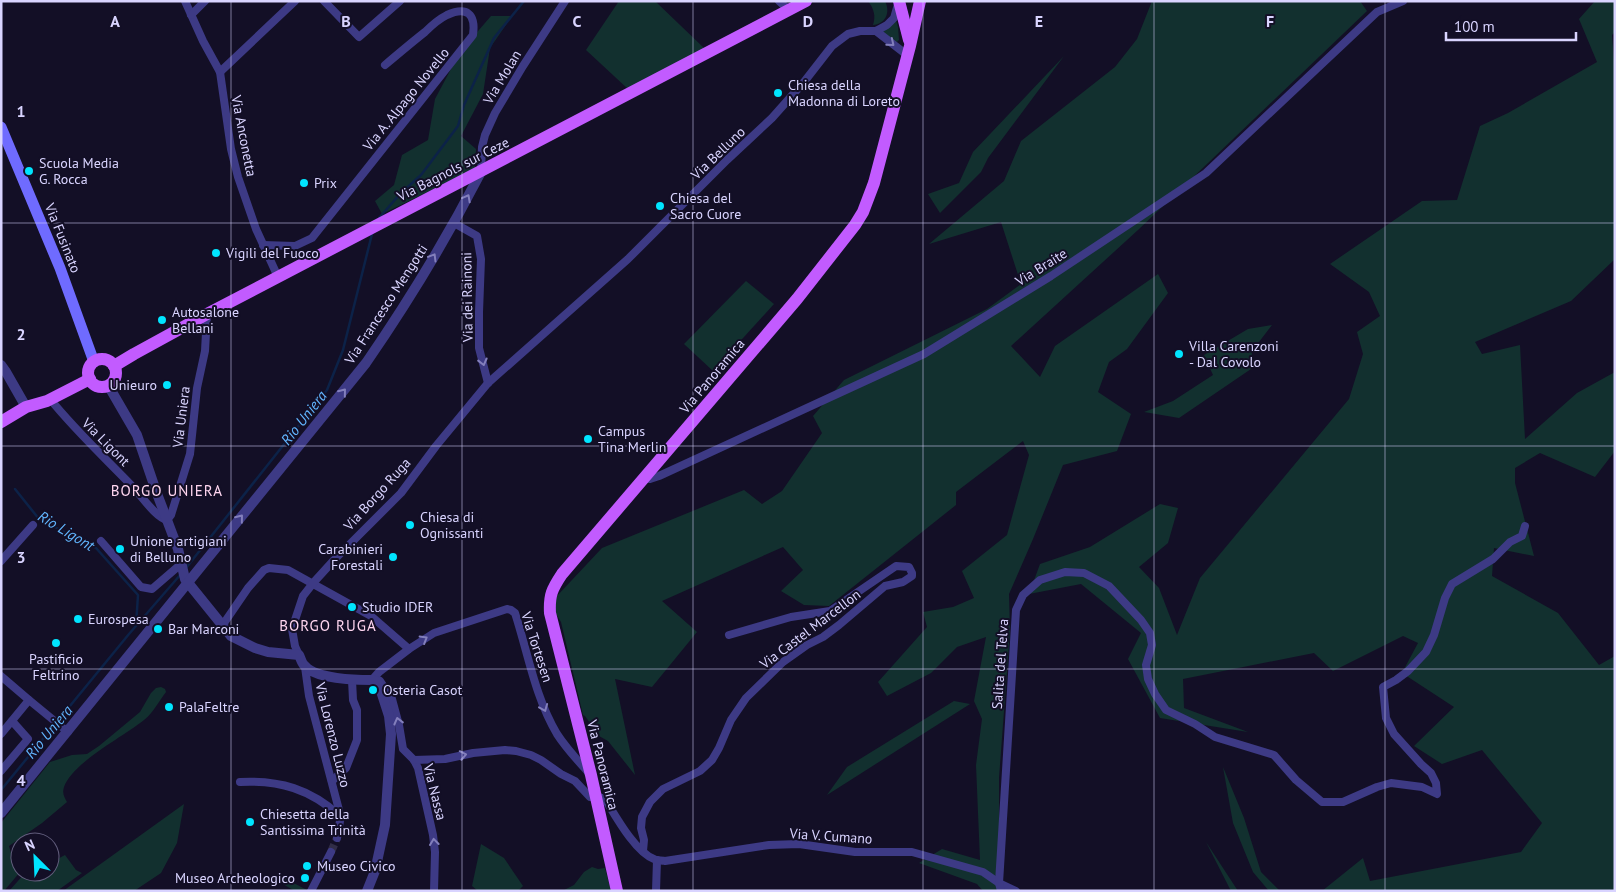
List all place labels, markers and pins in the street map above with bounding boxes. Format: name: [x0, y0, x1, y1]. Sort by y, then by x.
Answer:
place label: Chiesa della Madonna di Loreto: [788, 76, 900, 110]
marker: Chiesa della Madonna di Loreto: [772, 87, 784, 99]
place label: Scuola Media G. Rocca: [39, 154, 119, 188]
marker: Scuola Media G. Rocca: [23, 165, 35, 177]
place label: Prix: [314, 174, 337, 192]
marker: Prix: [298, 177, 310, 189]
place label: Chiesa del Sacro Cuore: [670, 189, 741, 223]
marker: Chiesa del Sacro Cuore: [654, 200, 666, 212]
place label: Vigili del Fuoco: [225, 244, 319, 262]
marker: Vigili del Fuoco: [210, 247, 222, 259]
place label: Autosalone Bellani: [172, 303, 239, 337]
marker: Autosalone Bellani: [156, 314, 168, 326]
place label: Villa Carenzoni - Dal Covolo: [1188, 337, 1279, 371]
marker: Villa Carenzoni - Dal Covolo: [1173, 348, 1185, 360]
place label: Unieuro: [110, 376, 157, 394]
marker: Unieuro: [161, 379, 173, 391]
place label: Campus Tina Merlin: [598, 422, 666, 456]
marker: Campus Tina Merlin: [582, 433, 594, 445]
place label: Chiesa di Ognissanti: [420, 508, 483, 542]
marker: Chiesa di Ognissanti: [404, 519, 416, 531]
place label: Unione artigiani di Belluno: [130, 532, 227, 566]
place label: Carabinieri Forestali: [318, 540, 383, 574]
marker: Unione artigiani di Belluno: [114, 543, 126, 555]
marker: Carabinieri Forestali: [387, 551, 399, 563]
place label: Studio IDER: [362, 598, 433, 616]
marker: Studio IDER: [346, 601, 358, 613]
place label: Eurospesa: [88, 610, 149, 628]
marker: Eurospesa: [72, 613, 84, 625]
place label: Bar Marconi: [168, 620, 239, 638]
marker: Bar Marconi: [152, 623, 164, 635]
marker: Pastificio Feltrino: [50, 637, 62, 649]
place label: Pastificio Feltrino: [29, 650, 83, 684]
place label: Osteria Casot: [383, 681, 462, 699]
marker: Osteria Casot: [367, 684, 379, 696]
place label: PalaFeltre: [179, 698, 239, 716]
marker: PalaFeltre: [163, 701, 175, 713]
place label: Chiesetta della Santissima Trinità: [260, 805, 366, 839]
marker: Chiesetta della Santissima Trinità: [244, 816, 256, 828]
place label: Museo Civico: [317, 857, 395, 875]
marker: Museo Civico: [301, 860, 313, 872]
place label: Museo Archeologico: [175, 869, 295, 887]
marker: Museo Archeologico: [299, 872, 311, 884]

